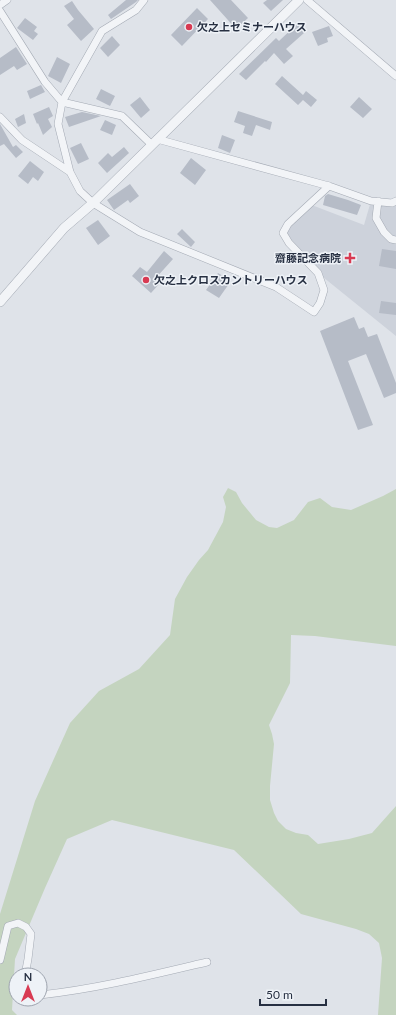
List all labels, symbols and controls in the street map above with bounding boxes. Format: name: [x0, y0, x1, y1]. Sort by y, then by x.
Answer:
place label: 欠之上セミナーハウス: [197, 20, 307, 33]
marker: 欠之上セミナーハウス: [184, 22, 194, 32]
place label: 齋藤記念病院: [275, 251, 341, 264]
marker: 齋藤記念病院: [344, 252, 356, 264]
place label: 欠之上クロスカントリーハウス: [154, 273, 308, 286]
marker: 欠之上クロスカントリーハウス: [141, 275, 151, 285]
north arrow: [8, 967, 48, 1007]
text: N: [24, 970, 32, 983]
scale bar: [260, 981, 326, 1007]
text: 50 m: [266, 987, 293, 1002]

